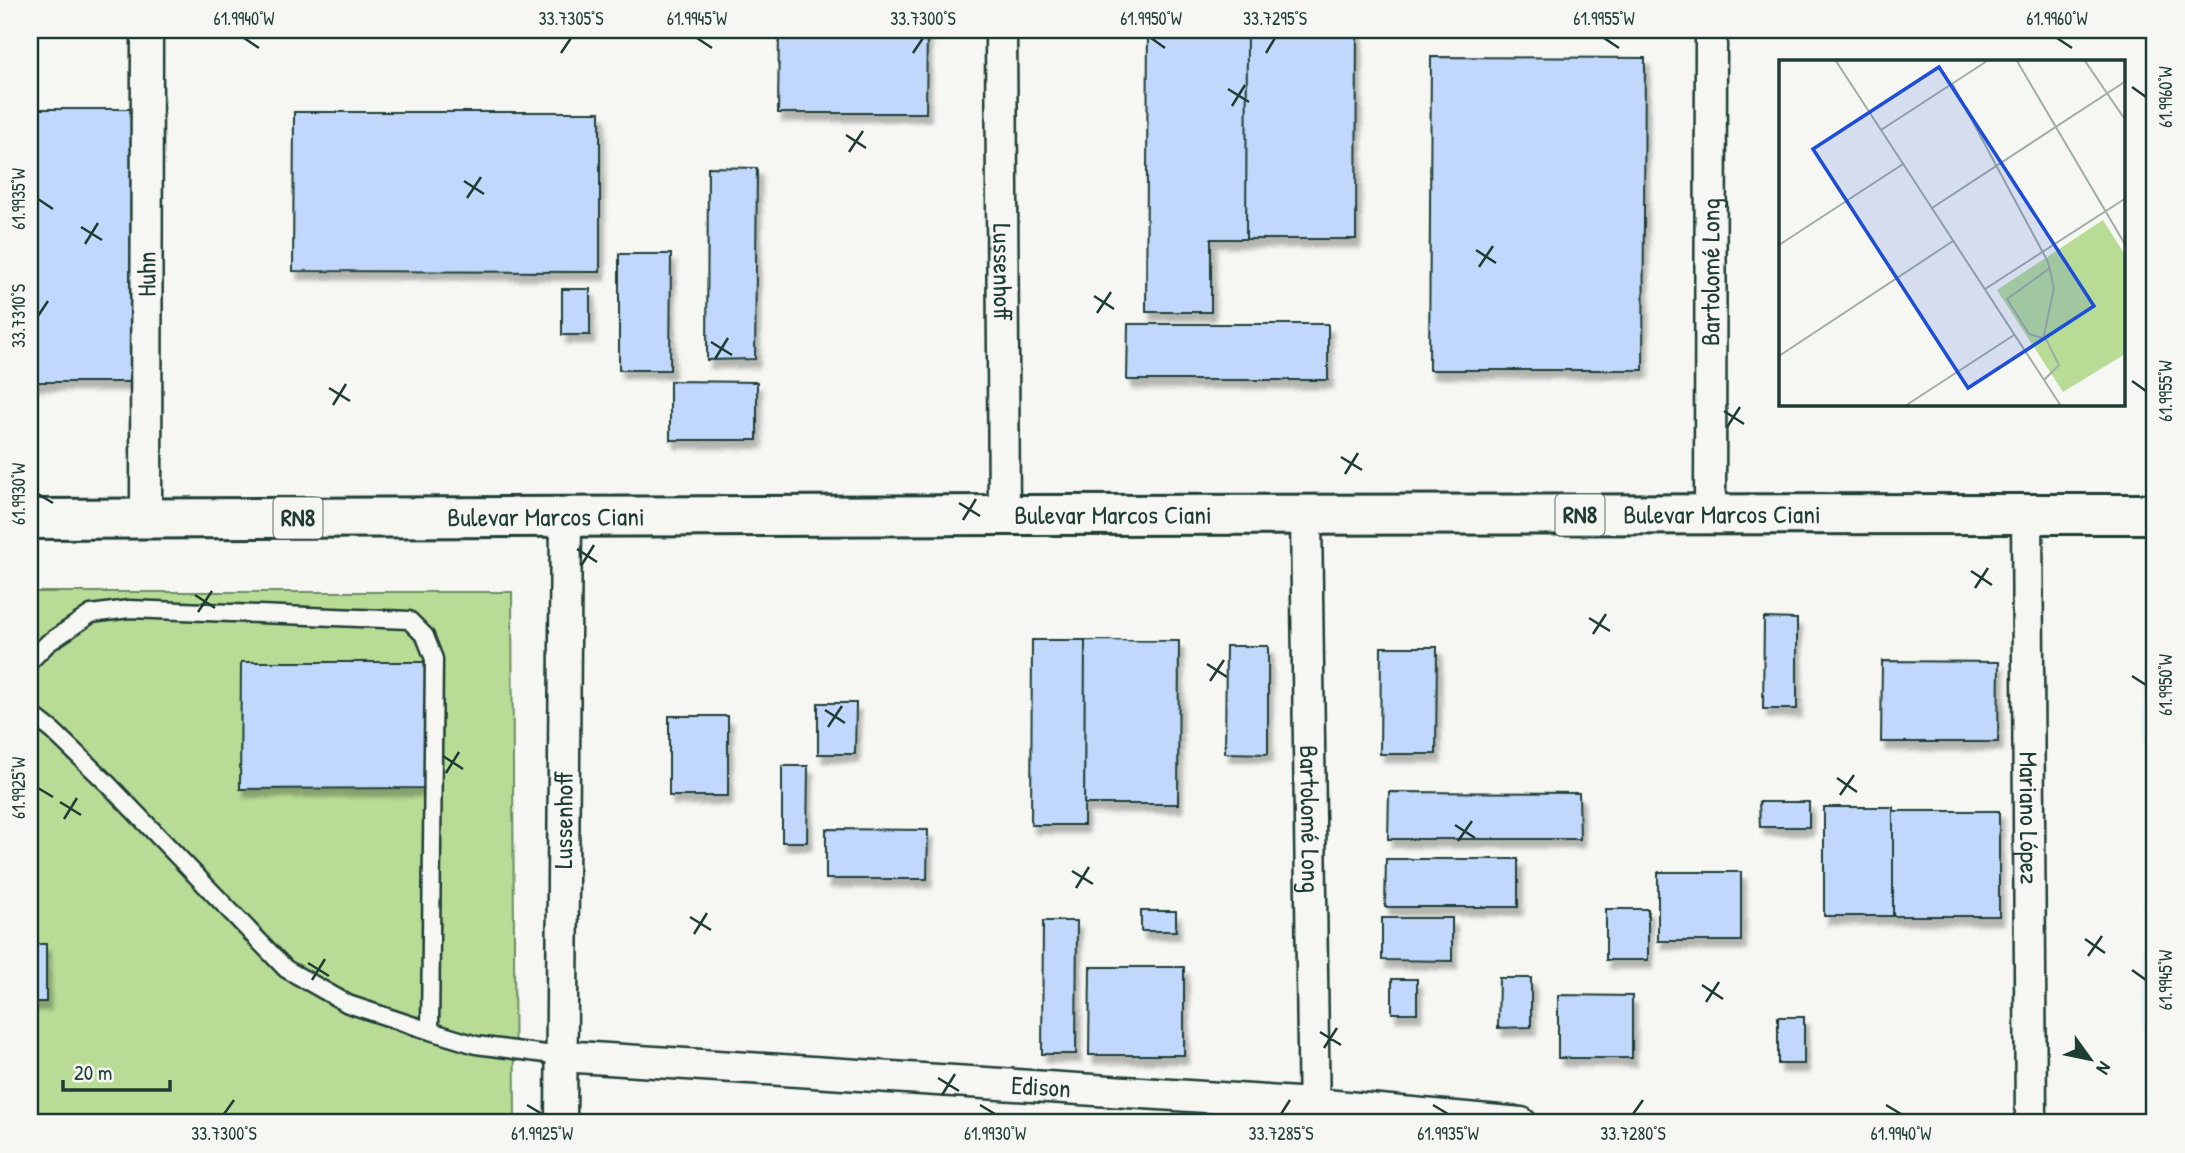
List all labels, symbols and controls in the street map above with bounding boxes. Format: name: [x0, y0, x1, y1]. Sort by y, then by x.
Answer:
text: 61.9940°W: [214, 6, 274, 31]
text: 33.7305°S: [538, 6, 604, 31]
text: 61.9945°W: [667, 6, 727, 31]
text: 33.7300°S: [890, 6, 956, 31]
text: 61.9950°W: [1120, 6, 1182, 31]
text: 33.7295°S: [1243, 6, 1307, 31]
text: 61.9955°W: [1573, 6, 1635, 31]
text: 61.9960°W: [2026, 6, 2088, 31]
inset map: [1779, 60, 2126, 406]
text: 61.9960°W: [2153, 66, 2178, 128]
text: 61.9935°W: [6, 168, 31, 230]
street label: Bartolomé Long: [1692, 198, 1728, 346]
street label: Lussenhoff: [985, 223, 1021, 321]
street label: Huhn: [128, 251, 164, 297]
text: 33.7310°S: [6, 284, 31, 348]
text: 61.9955°W: [2153, 360, 2178, 422]
text: 61.9930°W: [6, 463, 31, 525]
road number: RN8: [1556, 494, 1604, 536]
street label: Bulevar Marcos Ciani: [1623, 496, 1821, 531]
street label: Bulevar Marcos Ciani: [1014, 497, 1212, 532]
road number: RN8: [274, 498, 322, 538]
street label: Bulevar Marcos Ciani: [447, 498, 645, 534]
text: 61.9950°W: [2153, 654, 2178, 716]
street label: Bartolomé Long: [1292, 745, 1329, 893]
street label: Mariano López: [2012, 751, 2047, 884]
text: 61.9925°W: [6, 757, 31, 819]
street label: Lussenhoff: [545, 771, 581, 869]
text: 61.9945°W: [2153, 950, 2178, 1010]
north arrow: [2056, 1024, 2126, 1094]
scale bar: [63, 1048, 170, 1092]
text: N: [2091, 1057, 2118, 1080]
text: 20 m: [74, 1058, 112, 1087]
street label: Edison: [1010, 1067, 1072, 1105]
text: 33.7300°S: [191, 1121, 257, 1146]
text: 61.9925°W: [511, 1121, 573, 1146]
text: 61.9930°W: [964, 1121, 1026, 1146]
text: 33.7285°S: [1248, 1121, 1314, 1146]
text: 61.9935°W: [1417, 1121, 1479, 1146]
text: 33.7280°S: [1600, 1121, 1666, 1146]
text: 61.9940°W: [1871, 1121, 1931, 1146]

